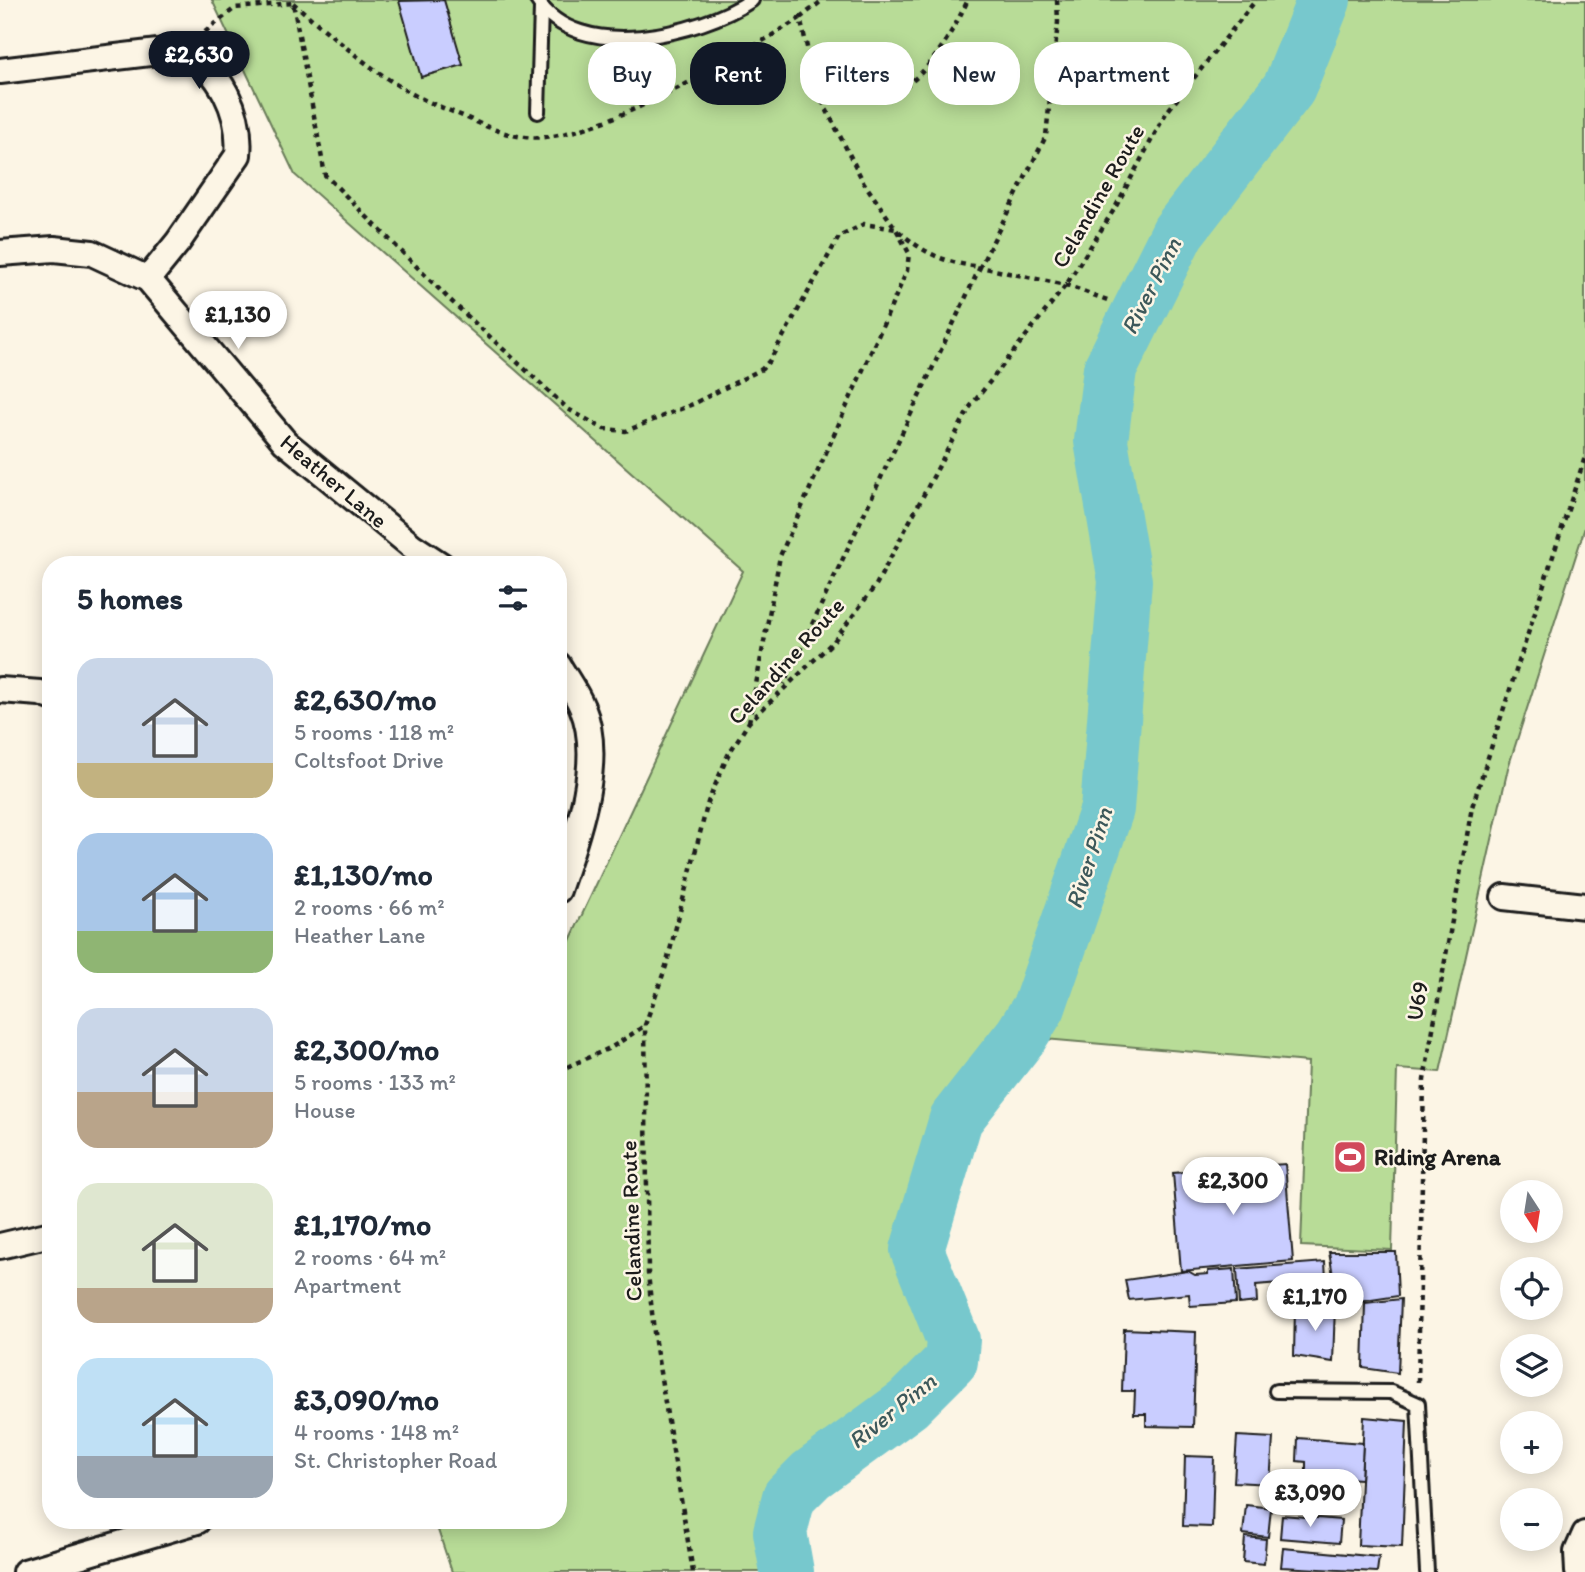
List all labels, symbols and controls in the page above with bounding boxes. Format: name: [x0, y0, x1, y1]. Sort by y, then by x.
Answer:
pin: £2,630: [142, 32, 256, 91]
text: £2,630: [165, 40, 233, 68]
chip: Buy: [588, 42, 676, 105]
chip: Rent: [690, 42, 786, 105]
chip: Filters: [800, 42, 914, 105]
chip: New: [928, 42, 1020, 105]
chip: Apartment: [1034, 42, 1194, 105]
street label: Celandine Route: [1046, 119, 1150, 273]
water label: River Pinn: [1114, 232, 1187, 339]
pin: £1,130: [181, 292, 295, 351]
text: £1,130: [205, 300, 271, 328]
street label: Heather Lane: [275, 428, 393, 534]
icon: filters: [494, 579, 532, 617]
text: 5 homes: [77, 580, 183, 617]
street label: Celandine Route: [722, 592, 850, 730]
text: £2,630/mo: [294, 681, 437, 718]
icon: home: [133, 686, 217, 770]
text: 5 rooms · 118 m²: [294, 718, 454, 746]
text: Coltsfoot Drive: [294, 746, 444, 774]
water label: River Pinn: [1059, 803, 1119, 912]
text: £1,130/mo: [294, 856, 433, 893]
icon: home: [133, 861, 217, 945]
text: 2 rooms · 66 m²: [294, 893, 445, 921]
text: Heather Lane: [294, 921, 426, 949]
street label: U69: [1400, 979, 1434, 1023]
text: £2,300/mo: [294, 1031, 439, 1068]
icon: home: [133, 1036, 217, 1120]
text: 5 rooms · 133 m²: [294, 1068, 456, 1096]
text: House: [294, 1096, 356, 1124]
sports icon: Riding Arena: [1331, 1138, 1369, 1176]
street label: Celandine Route: [614, 1140, 648, 1302]
place label: Riding Arena: [1374, 1143, 1502, 1171]
pin: £2,300: [1176, 1158, 1290, 1217]
text: £2,300: [1198, 1166, 1268, 1194]
north arrow: [1500, 1180, 1563, 1242]
map controls: [1500, 1180, 1563, 1551]
text: £1,170/mo: [294, 1206, 431, 1243]
icon: home: [133, 1211, 217, 1295]
text: 2 rooms · 64 m²: [294, 1243, 446, 1271]
button: locate: [1500, 1257, 1563, 1320]
text: Apartment: [294, 1271, 401, 1299]
pin: £1,170: [1258, 1274, 1372, 1333]
text: £1,170: [1283, 1282, 1347, 1310]
button: layers: [1500, 1334, 1563, 1397]
water label: River Pinn: [842, 1366, 942, 1455]
text: £3,090/mo: [294, 1381, 439, 1418]
icon: home: [133, 1386, 217, 1470]
button: +: [1500, 1411, 1563, 1474]
text: 4 rooms · 148 m²: [294, 1418, 459, 1446]
text: St. Christopher Road: [294, 1446, 497, 1474]
pin: £3,090: [1253, 1470, 1367, 1529]
text: £3,090: [1275, 1478, 1345, 1506]
button: −: [1500, 1488, 1563, 1551]

